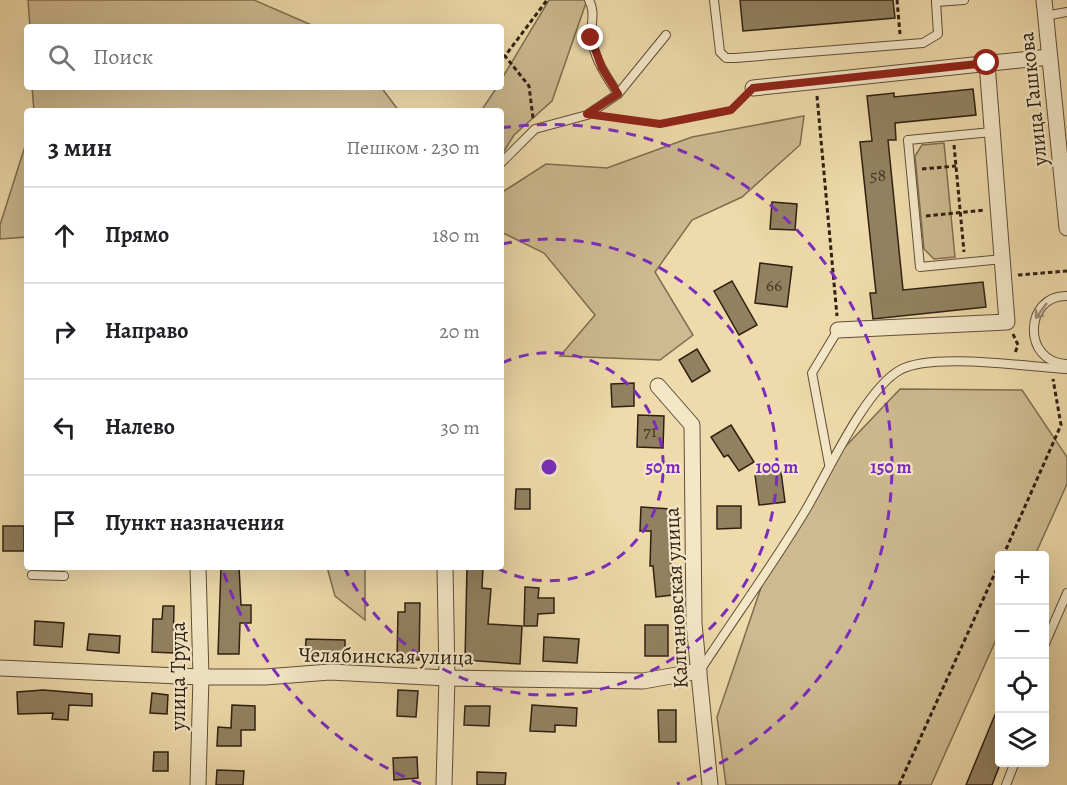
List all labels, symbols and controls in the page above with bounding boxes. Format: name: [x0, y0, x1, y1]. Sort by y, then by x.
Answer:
search box: [24, 24, 504, 90]
route end: [577, 24, 603, 50]
street label: улица Гашкова: [1012, 30, 1054, 168]
icon: search: [45, 41, 78, 74]
text: Поиск: [93, 42, 153, 72]
route start: [973, 49, 999, 75]
text: 3 мин: [48, 130, 112, 165]
text: Пешком · 230 m: [346, 134, 480, 161]
house number: 58: [870, 163, 886, 187]
icon: ahead: [48, 219, 81, 252]
text: Прямо: [105, 220, 169, 250]
text: 180 m: [432, 222, 480, 249]
house number: 66: [766, 273, 782, 297]
one-way arrow: [1035, 302, 1047, 318]
icon: right: [48, 315, 81, 348]
text: Направо: [105, 316, 188, 346]
text: 20 m: [439, 318, 480, 345]
icon: left: [48, 411, 81, 444]
text: Налево: [105, 412, 175, 442]
text: 30 m: [440, 414, 480, 441]
house number: 71: [643, 419, 657, 443]
text: 50 m: [646, 455, 680, 479]
text: 100 m: [756, 455, 798, 479]
text: 150 m: [870, 455, 912, 479]
centre of rings: [539, 457, 559, 477]
street label: Калгановская улица: [657, 506, 695, 689]
icon: arrive: [48, 507, 81, 540]
text: Пункт назначения: [105, 508, 284, 538]
map controls: [995, 551, 1049, 767]
button: +: [995, 551, 1049, 605]
button: −: [995, 605, 1049, 659]
street label: улица Труда: [164, 621, 192, 731]
street label: Челябинская улица: [298, 640, 474, 672]
button: locate: [995, 659, 1049, 713]
button: layers: [995, 713, 1049, 767]

